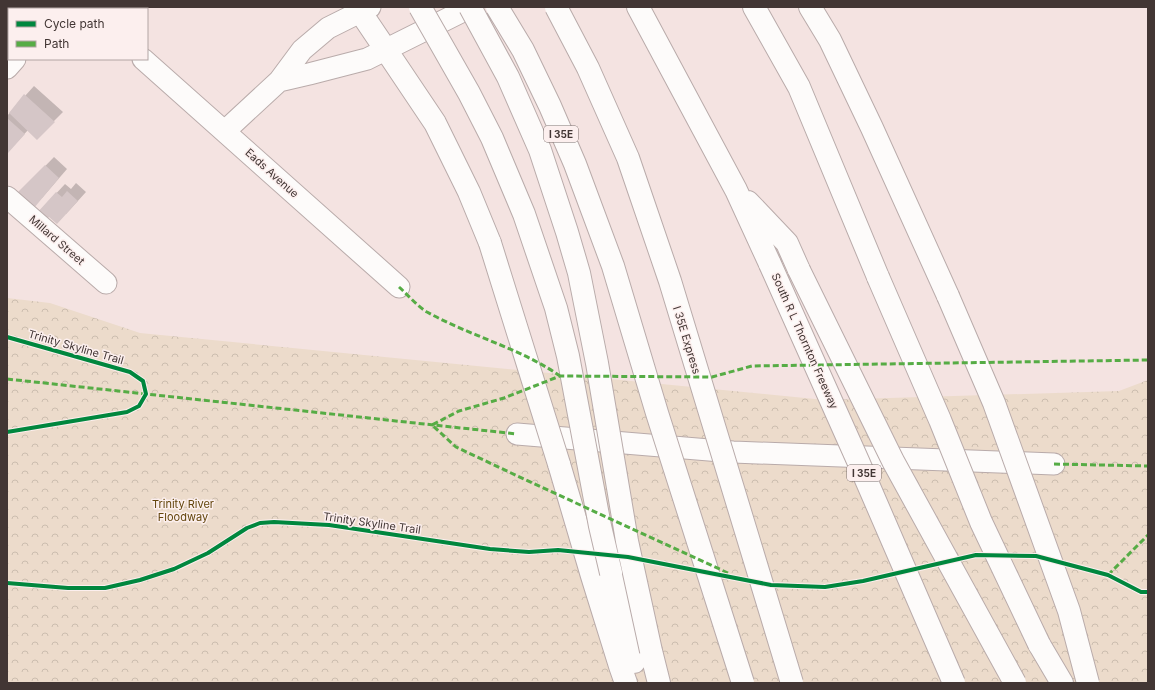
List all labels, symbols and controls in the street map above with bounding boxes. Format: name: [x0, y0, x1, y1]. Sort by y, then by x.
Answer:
legend: [8, 8, 148, 60]
text: Cycle path: [44, 16, 105, 31]
text: Path: [44, 36, 69, 51]
road number: I 35E: [544, 126, 578, 142]
street label: Eads Avenue: [242, 145, 302, 201]
street label: Millard Street: [26, 212, 88, 268]
street label: South R L Thornton Freeway: [769, 271, 841, 411]
street label: I 35E Express: [670, 304, 704, 376]
street label: Trinity Skyline Trail: [27, 327, 125, 367]
road number: I 35E: [847, 465, 881, 481]
park label: Trinity River Floodway: [152, 497, 214, 524]
street label: Trinity Skyline Trail: [322, 509, 422, 537]

